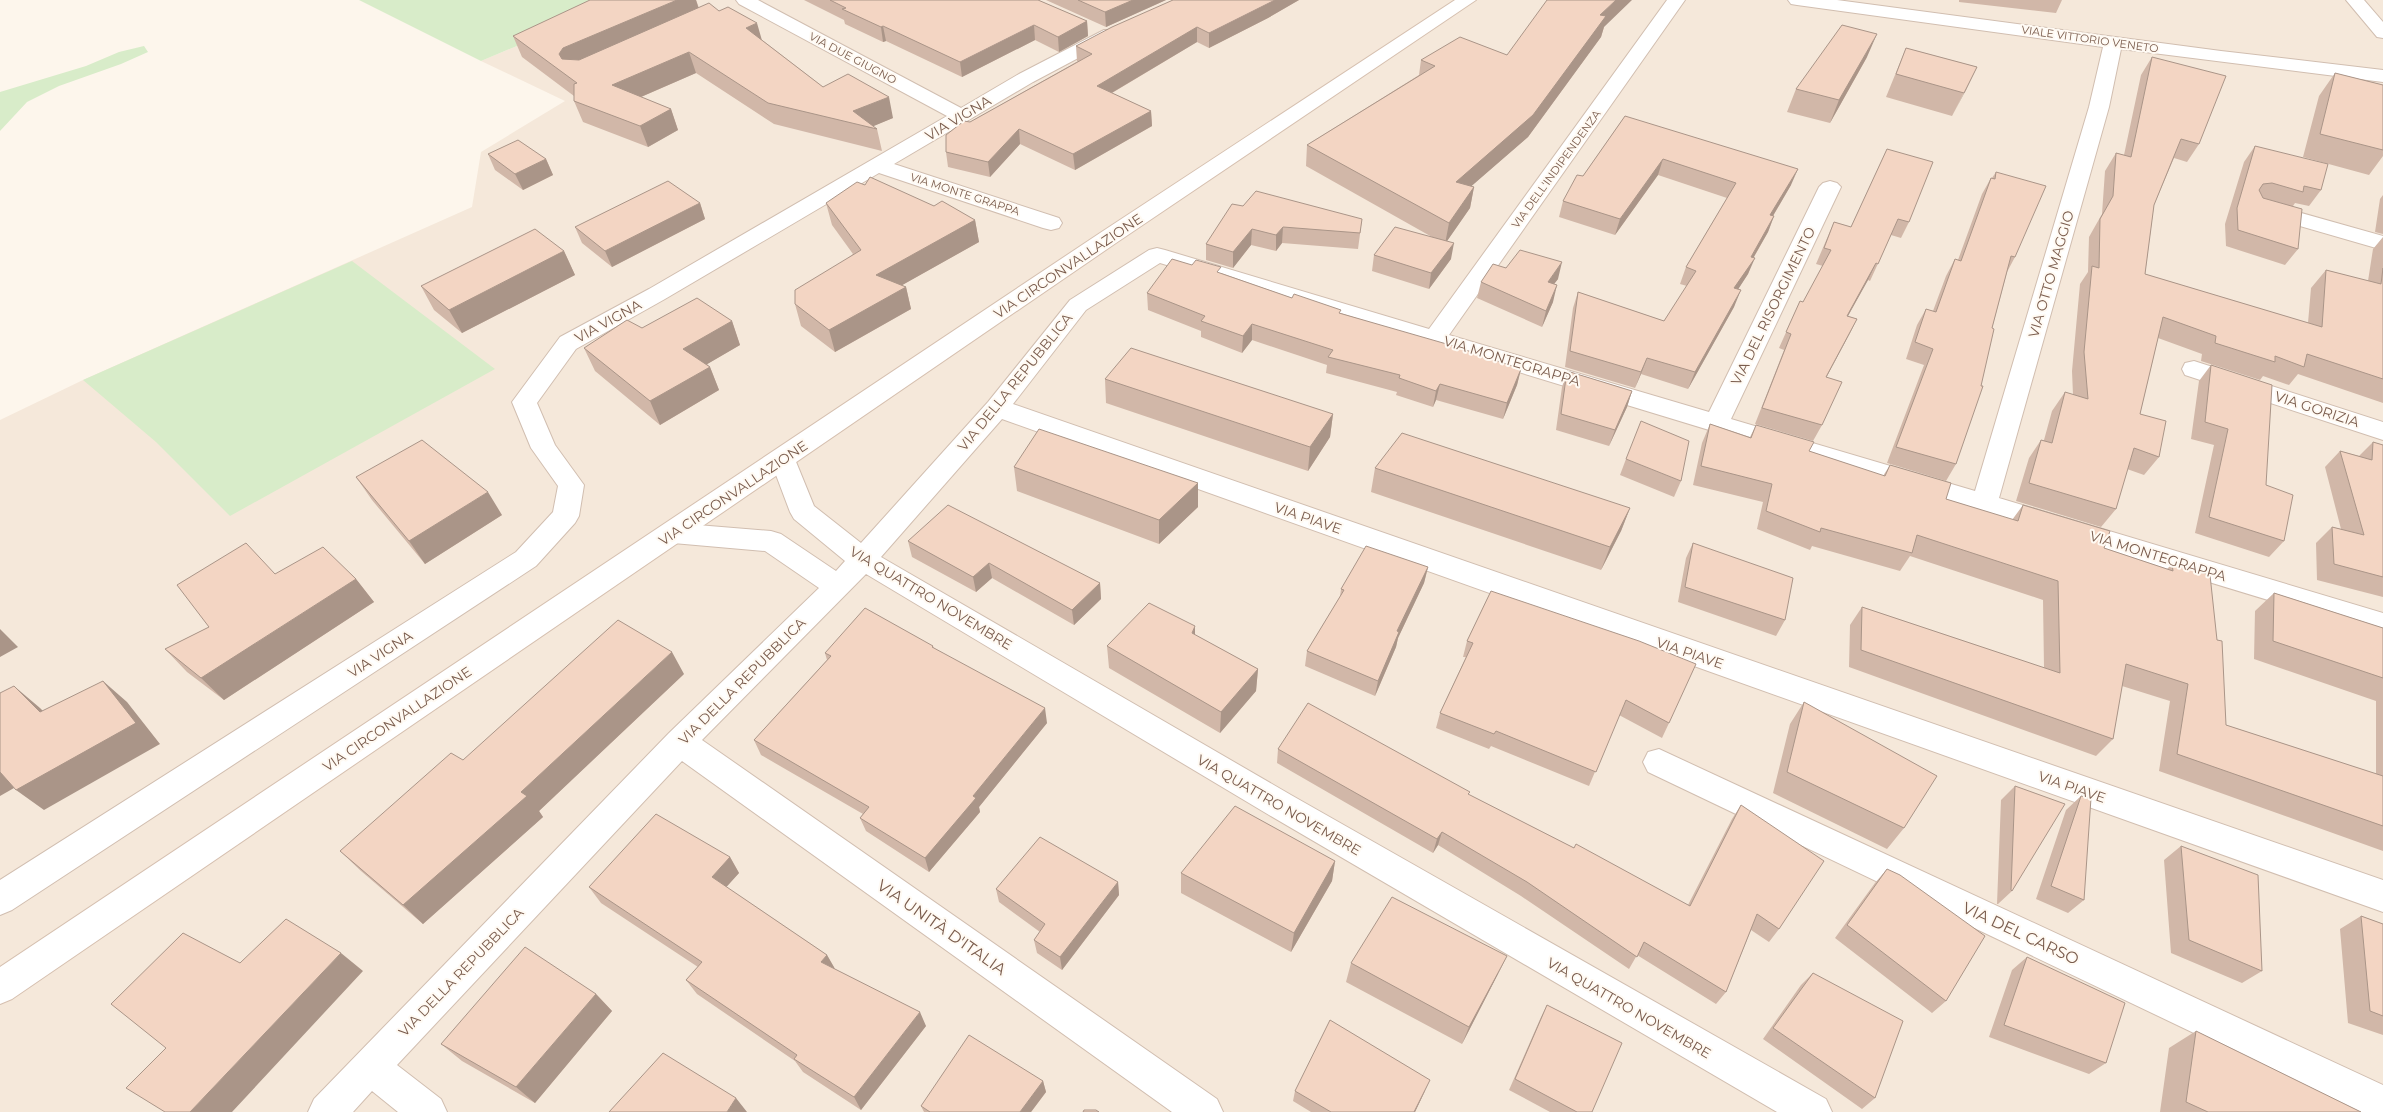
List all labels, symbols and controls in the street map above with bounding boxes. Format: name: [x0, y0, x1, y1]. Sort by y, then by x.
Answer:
street label: VIALE VITTORIO VENETO: [2021, 22, 2159, 56]
street label: VIA DUE GIUGNO: [807, 29, 899, 87]
street label: VIA VIGNA: [922, 91, 995, 145]
street label: VIA DELL'INDIPENDENZA: [1508, 107, 1604, 231]
street label: VIA MONTE GRAPPA: [909, 170, 1022, 218]
street label: VIA OTTO MAGGIO: [2024, 208, 2078, 340]
street label: VIA CIRCONVALLAZIONE: [990, 209, 1146, 323]
street label: VIA DEL RISORGIMENTO: [1727, 224, 1819, 388]
street label: VIA VIGNA: [571, 295, 645, 347]
street label: VIA DELLA REPUBBLICA: [954, 309, 1077, 455]
street label: VIA MONTEGRAPPA: [1442, 332, 1583, 391]
street label: VIA GORIZIA: [2272, 387, 2362, 431]
street label: VIA CIRCONVALLAZIONE: [655, 436, 811, 550]
street label: VIA PIAVE: [1272, 498, 1344, 538]
street label: VIA MONTEGRAPPA: [2088, 527, 2229, 586]
street label: VIA QUATTRO NOVEMBRE: [846, 542, 1016, 654]
street label: VIA DELLA REPUBBLICA: [675, 613, 810, 748]
street label: VIA VIGNA: [344, 626, 417, 682]
street label: VIA PIAVE: [1654, 633, 1726, 673]
street label: VIA CIRCONVALLAZIONE: [319, 662, 475, 776]
street label: VIA QUATTRO NOVEMBRE: [1194, 751, 1364, 859]
street label: VIA PIAVE: [2036, 767, 2108, 807]
street label: VIA UNITÀ D'ITALIA: [874, 876, 1010, 979]
street label: VIA DEL CARSO: [1960, 898, 2082, 969]
street label: VIA DELLA REPUBBLICA: [395, 903, 528, 1040]
street label: VIA QUATTRO NOVEMBRE: [1544, 954, 1714, 1062]

